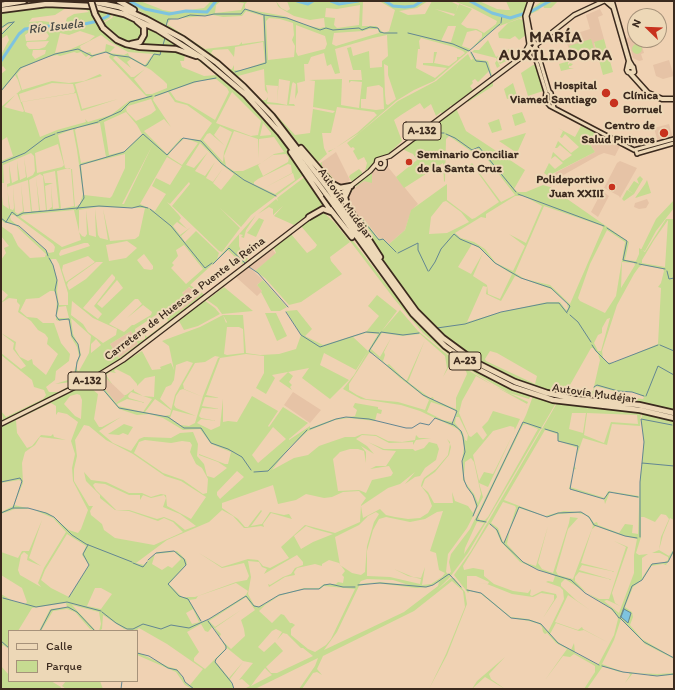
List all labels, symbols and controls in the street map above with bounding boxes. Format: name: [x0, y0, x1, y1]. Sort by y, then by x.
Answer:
north arrow: [627, 8, 667, 48]
water label: Río Isuela: [28, 16, 84, 38]
text: N: [629, 18, 644, 29]
district label: MARÍA AUXILIADORA: [499, 28, 613, 66]
place label: Hospital Viamed Santiago: [510, 79, 597, 107]
marker: Hospital Viamed Santiago: [600, 87, 612, 99]
place label: Clínica Borruel: [623, 89, 662, 117]
marker: Clínica Borruel: [608, 97, 620, 109]
place label: Centro de Salud Pirineos: [581, 119, 655, 147]
road number: A-132: [403, 122, 441, 140]
marker: Centro de Salud Pirineos: [658, 127, 670, 139]
place label: Seminario Conciliar de la Santa Cruz: [417, 148, 519, 176]
marker: Seminario Conciliar de la Santa Cruz: [404, 157, 414, 167]
street label: Autovía Mudéjar: [314, 166, 376, 242]
place label: Polideportivo Juan XXIII: [536, 173, 604, 201]
marker: Polideportivo Juan XXIII: [607, 182, 617, 192]
street label: Carretera de Huesca a Puente la Reina: [102, 234, 268, 364]
road number: A-23: [449, 352, 481, 370]
road number: A-132: [68, 372, 106, 390]
street label: Autovía Mudéjar: [551, 381, 637, 407]
legend: [8, 630, 138, 682]
text: Calle: [46, 639, 72, 653]
text: Parque: [46, 659, 82, 673]

